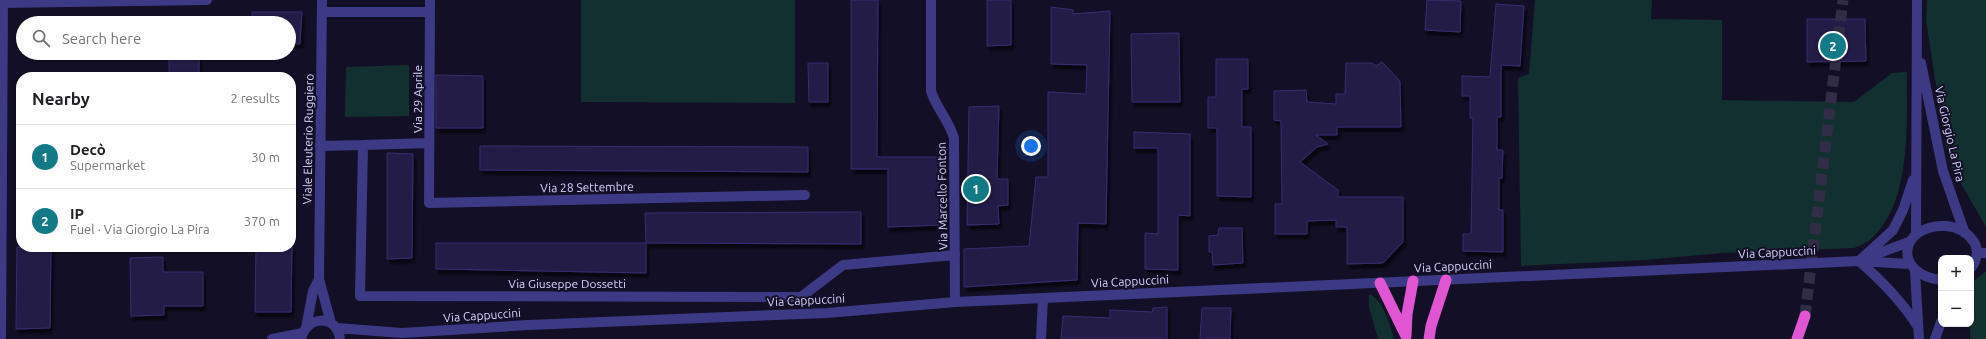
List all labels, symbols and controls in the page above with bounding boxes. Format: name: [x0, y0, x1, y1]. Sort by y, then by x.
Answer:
search box: [16, 16, 296, 60]
icon: search: [30, 27, 52, 49]
text: Search here: [62, 30, 141, 47]
pin: 2: [1820, 31, 1846, 61]
street label: Via 29 Aprile: [411, 65, 424, 133]
street label: Viale Eleuterio Ruggiero: [300, 74, 316, 204]
street label: Via Giorgio La Pira: [1933, 85, 1967, 183]
text: Nearby: [32, 89, 90, 108]
text: 2 results: [230, 91, 280, 105]
your location: [1021, 136, 1041, 156]
text: Decò: [70, 141, 106, 158]
street label: Via Marcello Fonton: [935, 142, 949, 250]
text: 1: [41, 150, 49, 164]
text: 30 m: [251, 150, 280, 164]
text: Supermarket: [70, 158, 145, 172]
pin: 1: [963, 174, 989, 204]
street label: Via 28 Settembre: [540, 180, 634, 194]
text: IP: [70, 205, 84, 222]
text: 2: [41, 214, 49, 228]
text: 370 m: [244, 214, 280, 228]
text: Fuel · Via Giorgio La Pira: [70, 222, 210, 236]
street label: Via Cappuccini: [1738, 243, 1816, 261]
map controls: [1938, 255, 1974, 327]
button: +: [1938, 255, 1974, 291]
street label: Via Cappuccini: [1414, 257, 1492, 275]
street label: Via Cappuccini: [1091, 272, 1169, 290]
street label: Via Giuseppe Dossetti: [508, 277, 626, 290]
street label: Via Cappuccini: [767, 291, 845, 309]
button: −: [1938, 291, 1974, 327]
street label: Via Cappuccini: [443, 306, 521, 324]

